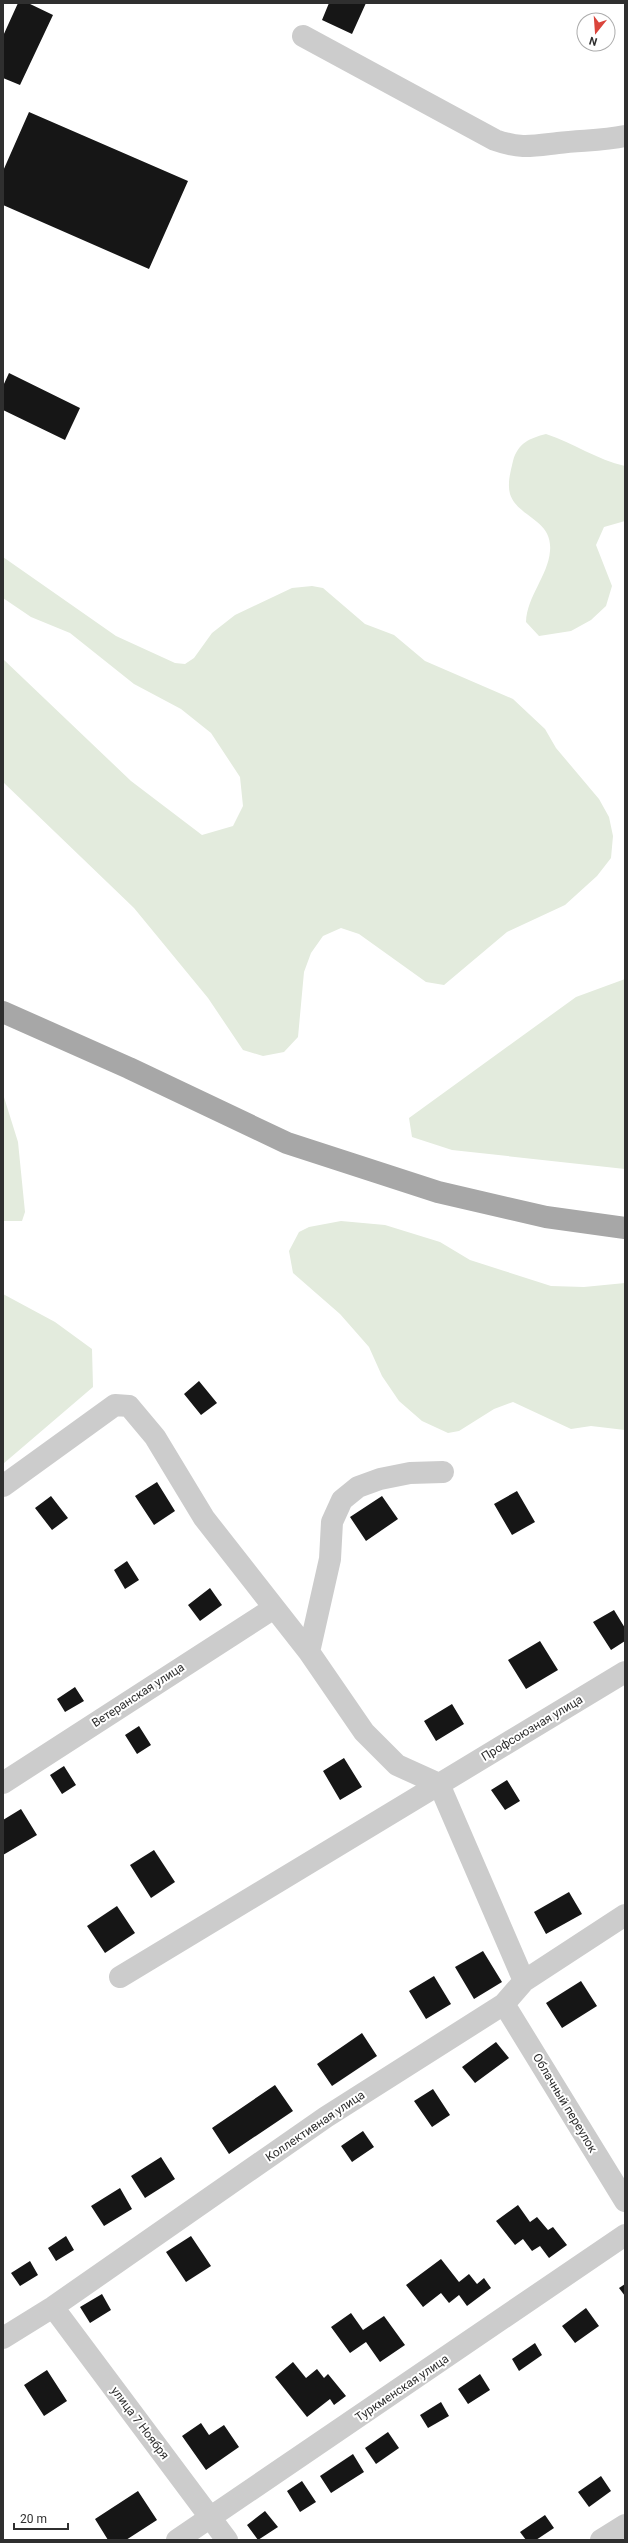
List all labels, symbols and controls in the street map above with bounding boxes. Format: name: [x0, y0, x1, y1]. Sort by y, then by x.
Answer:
north arrow: [576, 12, 616, 52]
text: N: [587, 34, 599, 48]
street label: Ветеранская улица: [89, 1660, 187, 1730]
street label: Профсоюзная улица: [479, 1692, 585, 1764]
street label: Облачный переулок: [530, 2051, 600, 2155]
street label: Коллективная улица: [263, 2088, 367, 2164]
street label: Туркменская улица: [353, 2352, 451, 2424]
street label: улица 7 Ноября: [108, 2384, 172, 2462]
scale bar: [14, 2505, 68, 2531]
text: 20 m: [20, 2512, 47, 2526]

